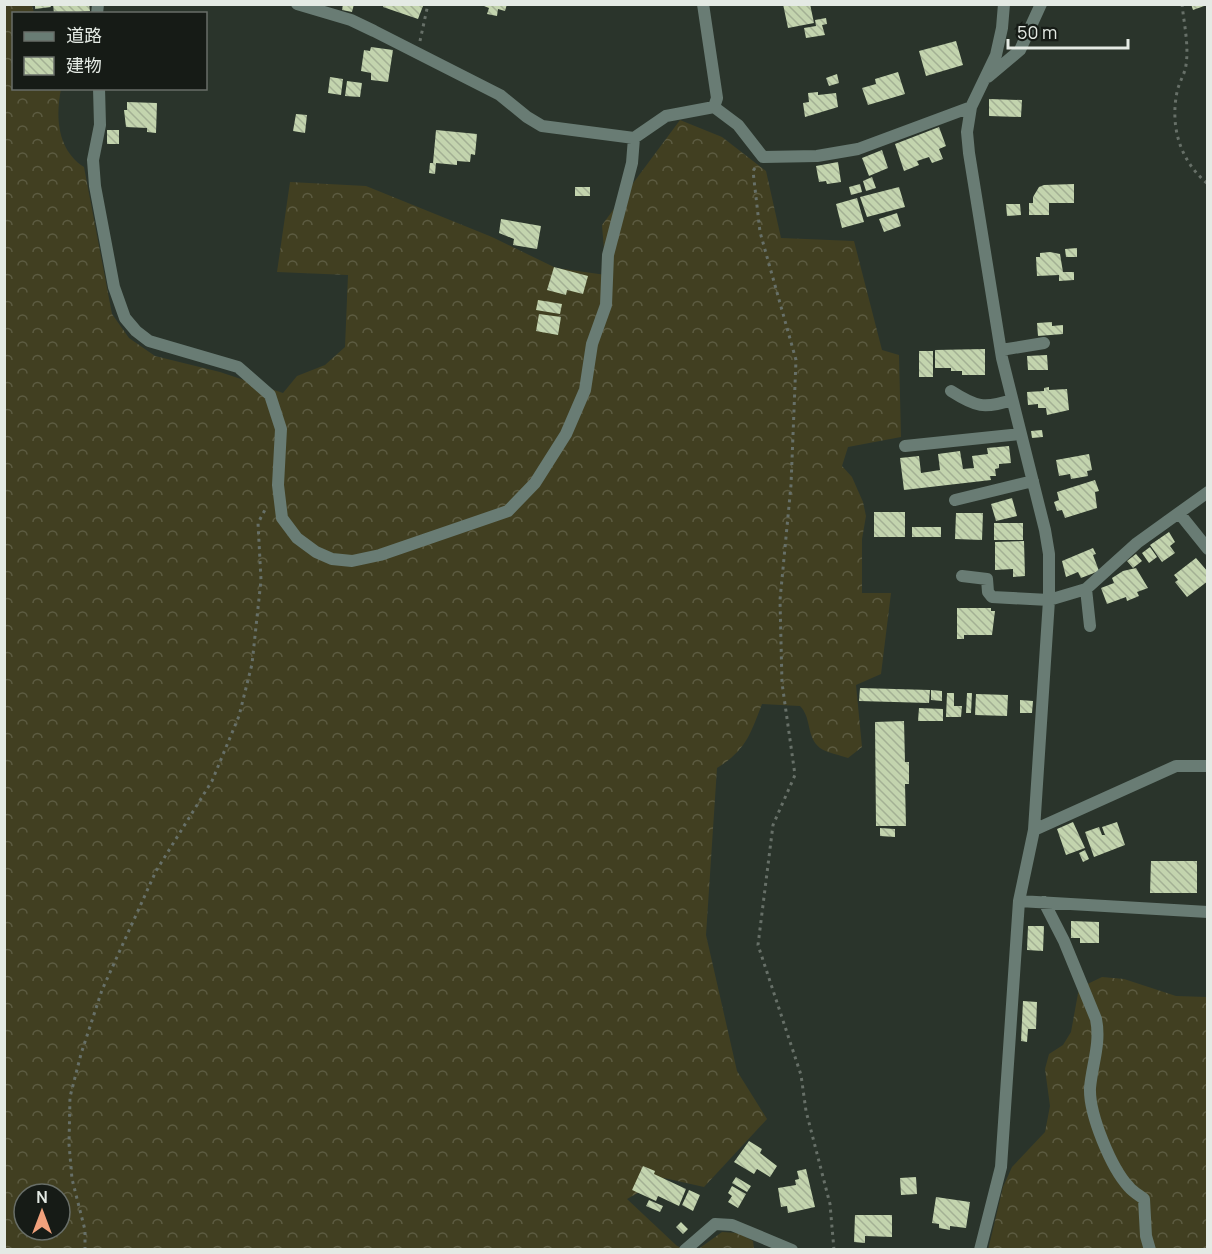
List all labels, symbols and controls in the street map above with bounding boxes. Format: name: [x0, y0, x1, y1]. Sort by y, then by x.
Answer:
legend: [12, 12, 207, 90]
scale bar: [1008, 12, 1128, 50]
text: 50 m: [1017, 20, 1057, 44]
text: 道路: [66, 23, 102, 47]
text: 建物: [66, 53, 102, 77]
north arrow: [12, 1182, 72, 1242]
text: N: [36, 1186, 48, 1208]

